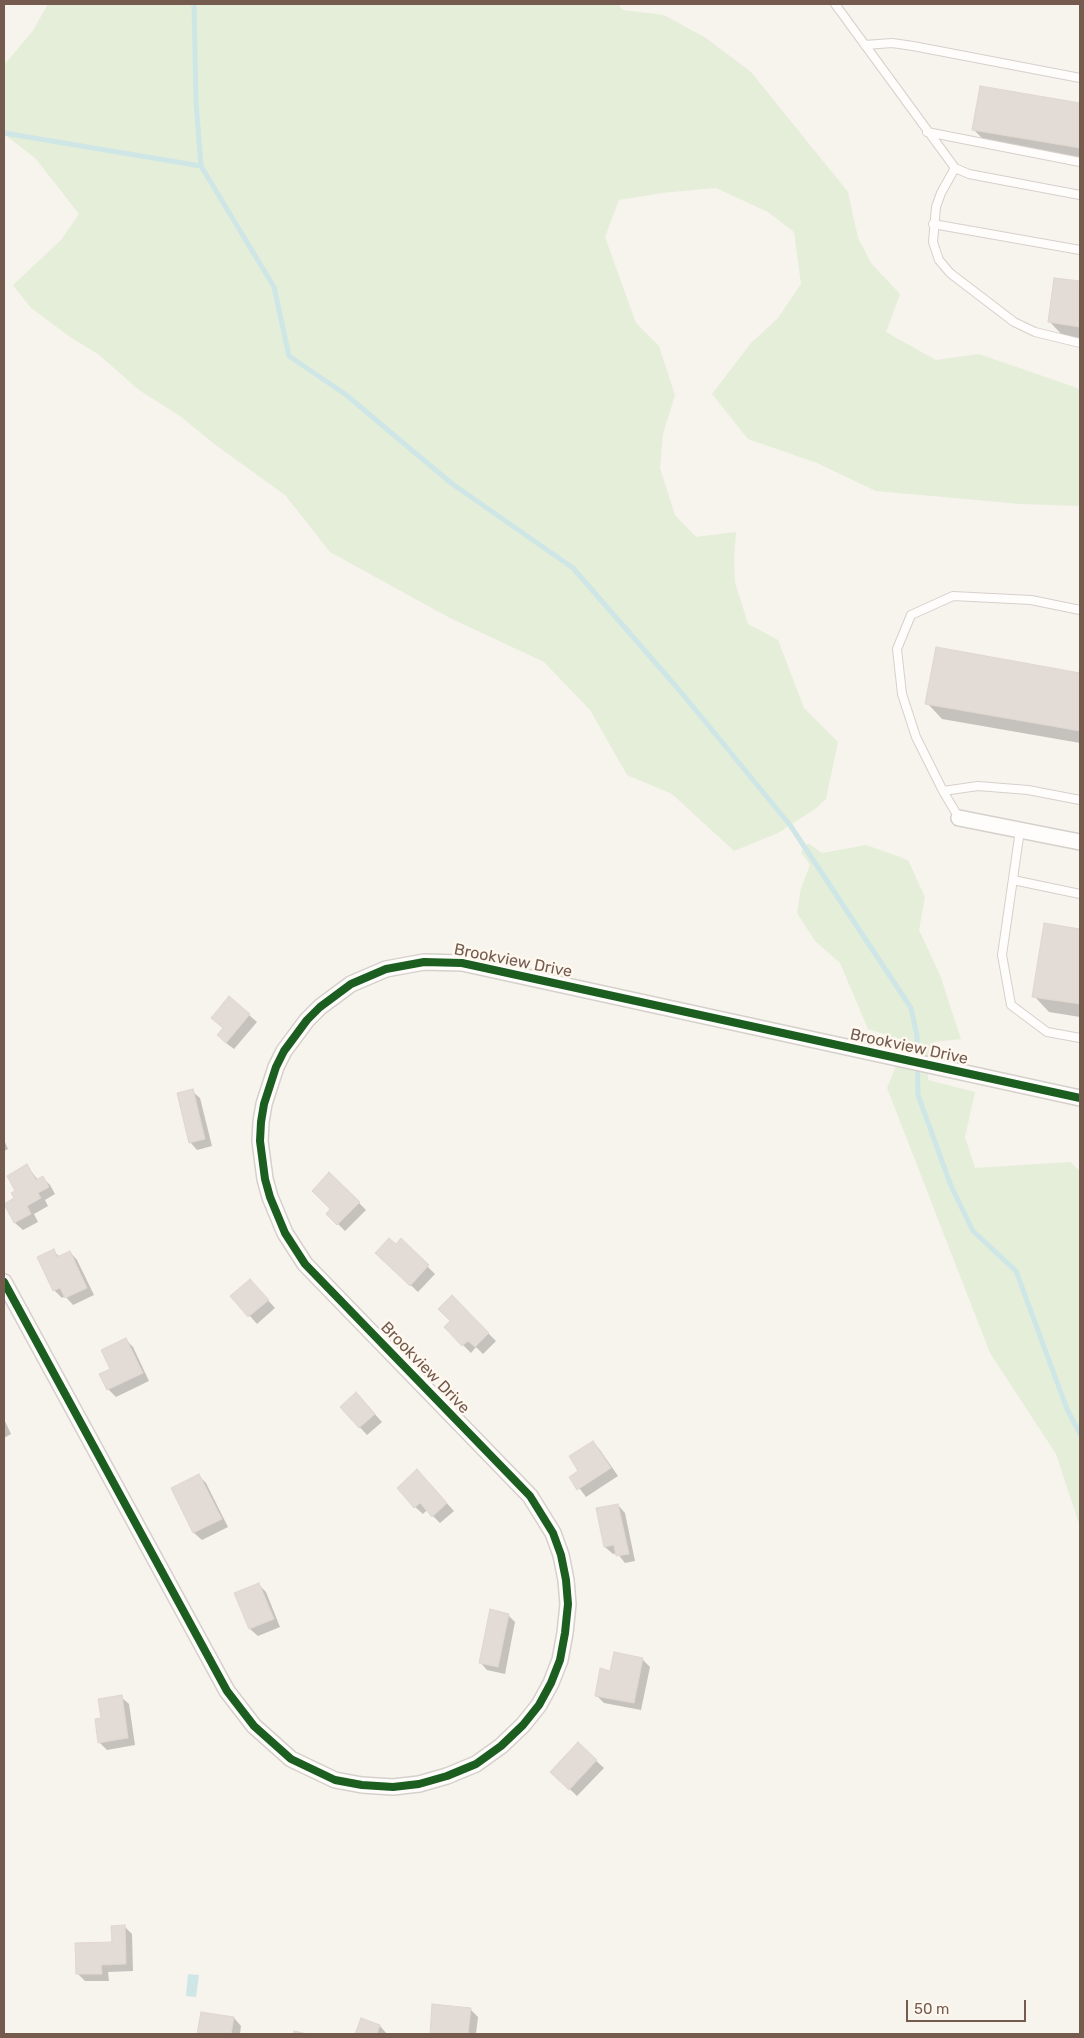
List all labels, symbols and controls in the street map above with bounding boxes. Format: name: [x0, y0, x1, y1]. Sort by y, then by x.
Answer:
street label: Brookview Drive: [452, 940, 574, 982]
street label: Brookview Drive: [848, 1025, 970, 1069]
street label: Brookview Drive: [376, 1318, 474, 1418]
scale bar: [909, 1990, 1029, 2022]
text: 50 m: [914, 2000, 949, 2018]

